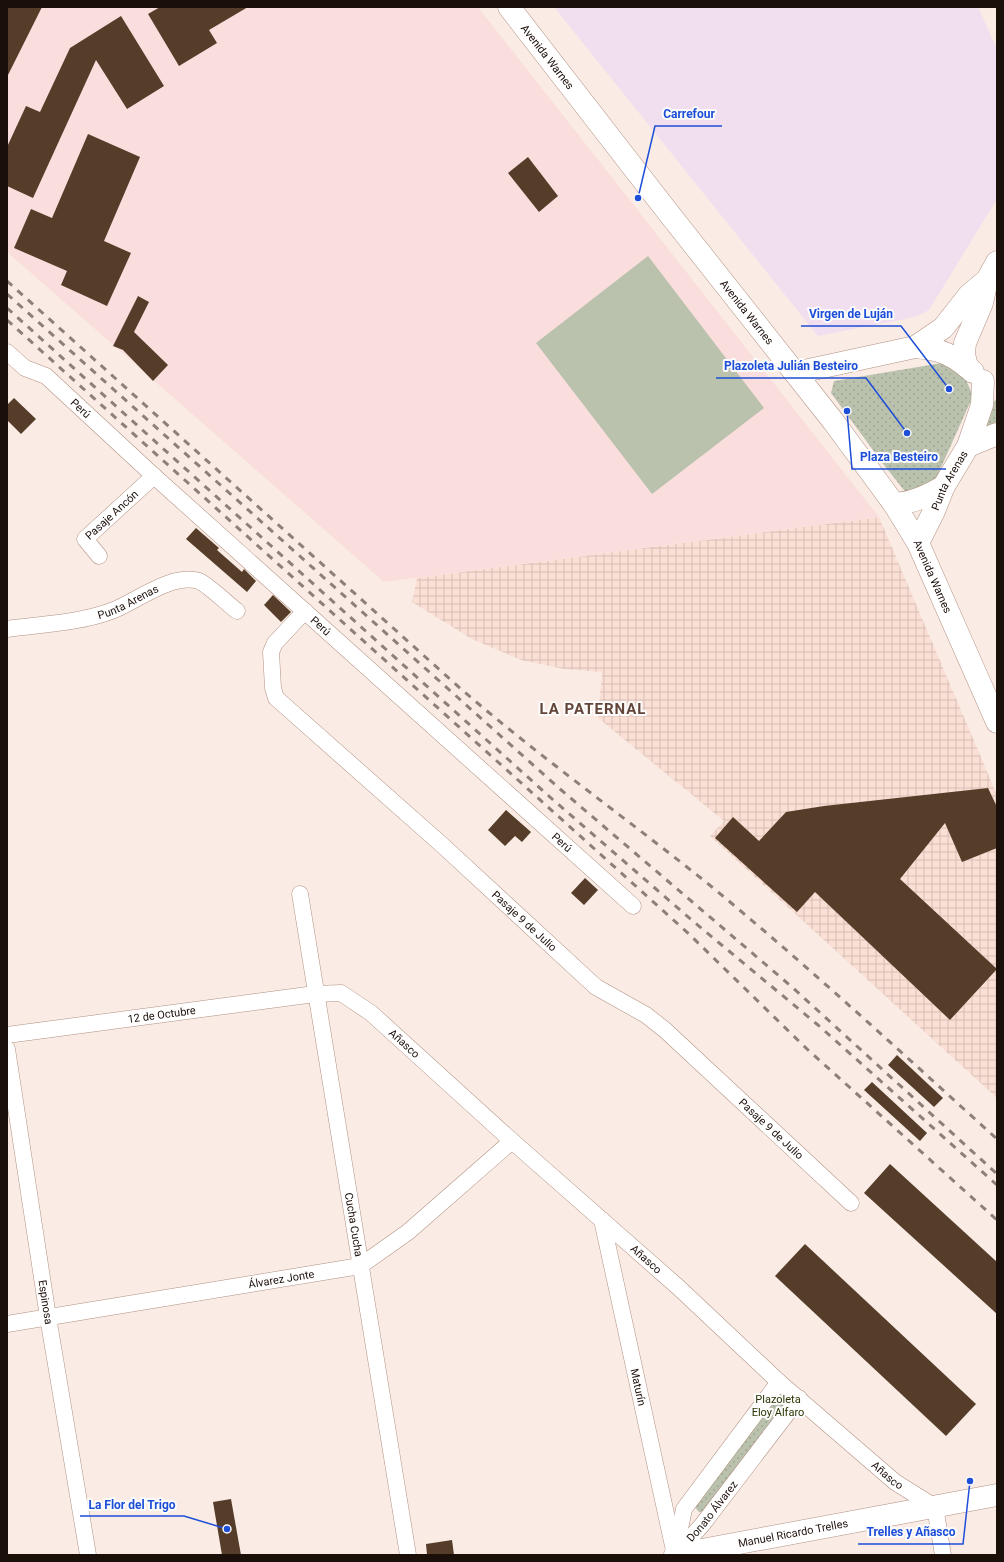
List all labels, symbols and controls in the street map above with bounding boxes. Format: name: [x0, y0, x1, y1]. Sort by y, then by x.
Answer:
street label: Avenida Warnes: [518, 22, 577, 92]
callout: Carrefour: [655, 102, 722, 126]
text: Carrefour: [663, 107, 715, 121]
street label: Avenida Warnes: [717, 277, 777, 347]
callout: Virgen de Luján: [801, 302, 901, 326]
text: Virgen de Luján: [809, 307, 893, 321]
callout: Plazoleta Julián Besteiro: [716, 354, 866, 378]
text: Plazoleta Julián Besteiro: [724, 359, 858, 373]
street label: Perú: [68, 396, 93, 421]
callout: Plaza Besteiro: [852, 445, 946, 469]
street label: Punta Arenas: [928, 448, 970, 512]
text: Plaza Besteiro: [860, 450, 938, 464]
street label: Pasaje Ancón: [82, 487, 141, 542]
street label: Avenida Warnes: [911, 538, 955, 615]
street label: Punta Arenas: [96, 582, 161, 622]
street label: Perú: [308, 613, 334, 638]
district label: LA PATERNAL: [540, 700, 646, 718]
street label: Perú: [549, 830, 575, 855]
street label: Pasaje 9 de Julio: [489, 888, 559, 954]
street label: 12 de Octubre: [127, 1003, 197, 1025]
street label: Añasco: [386, 1026, 423, 1061]
street label: Pasaje 9 de Julio: [736, 1096, 806, 1162]
street label: Cucha Cucha: [342, 1192, 366, 1258]
street label: Añasco: [628, 1242, 664, 1276]
street label: Álvarez Jonte: [247, 1267, 315, 1291]
street label: Espinosa: [36, 1279, 56, 1325]
street label: Maturín: [628, 1367, 649, 1407]
park label: Plazoleta Eloy Alfaro: [752, 1393, 804, 1419]
street label: Añasco: [869, 1458, 906, 1492]
street label: Donato Álvarez: [684, 1478, 740, 1544]
callout: La Flor del Trigo: [80, 1492, 184, 1516]
text: La Flor del Trigo: [88, 1498, 176, 1512]
street label: Manuel Ricardo Trelles: [737, 1516, 849, 1550]
callout: Trelles y Añasco: [858, 1520, 963, 1544]
text: Trelles y Añasco: [866, 1525, 956, 1539]

